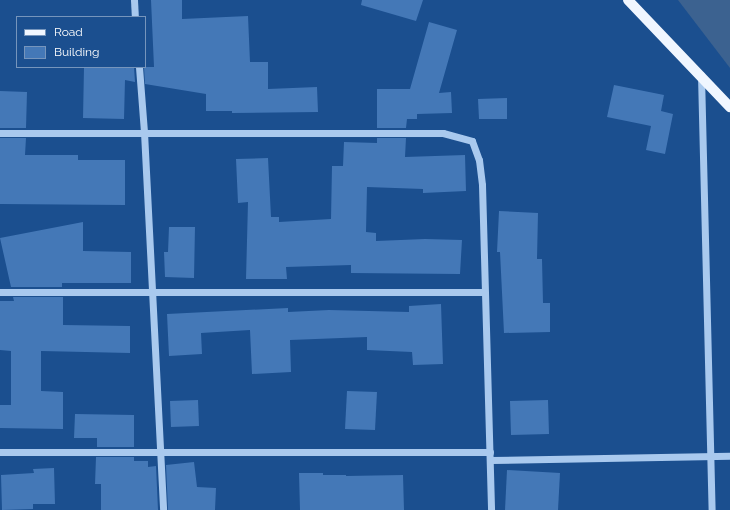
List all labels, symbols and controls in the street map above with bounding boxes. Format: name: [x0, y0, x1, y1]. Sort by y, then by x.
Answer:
legend: [16, 16, 146, 68]
text: Road: [54, 25, 83, 39]
text: Building: [54, 45, 100, 59]

